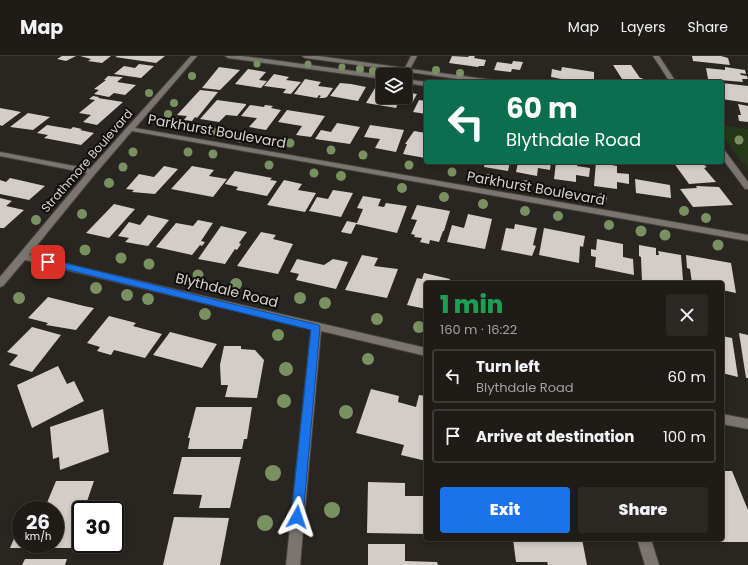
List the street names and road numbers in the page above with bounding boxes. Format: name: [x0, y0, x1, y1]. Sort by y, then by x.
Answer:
street label: Strathmore Boulevard: [37, 105, 136, 216]
street label: Parkhurst Boulevard: [146, 109, 288, 153]
street label: Parkhurst Boulevard: [465, 166, 607, 210]
street label: Blythdale Road: [174, 268, 280, 312]

